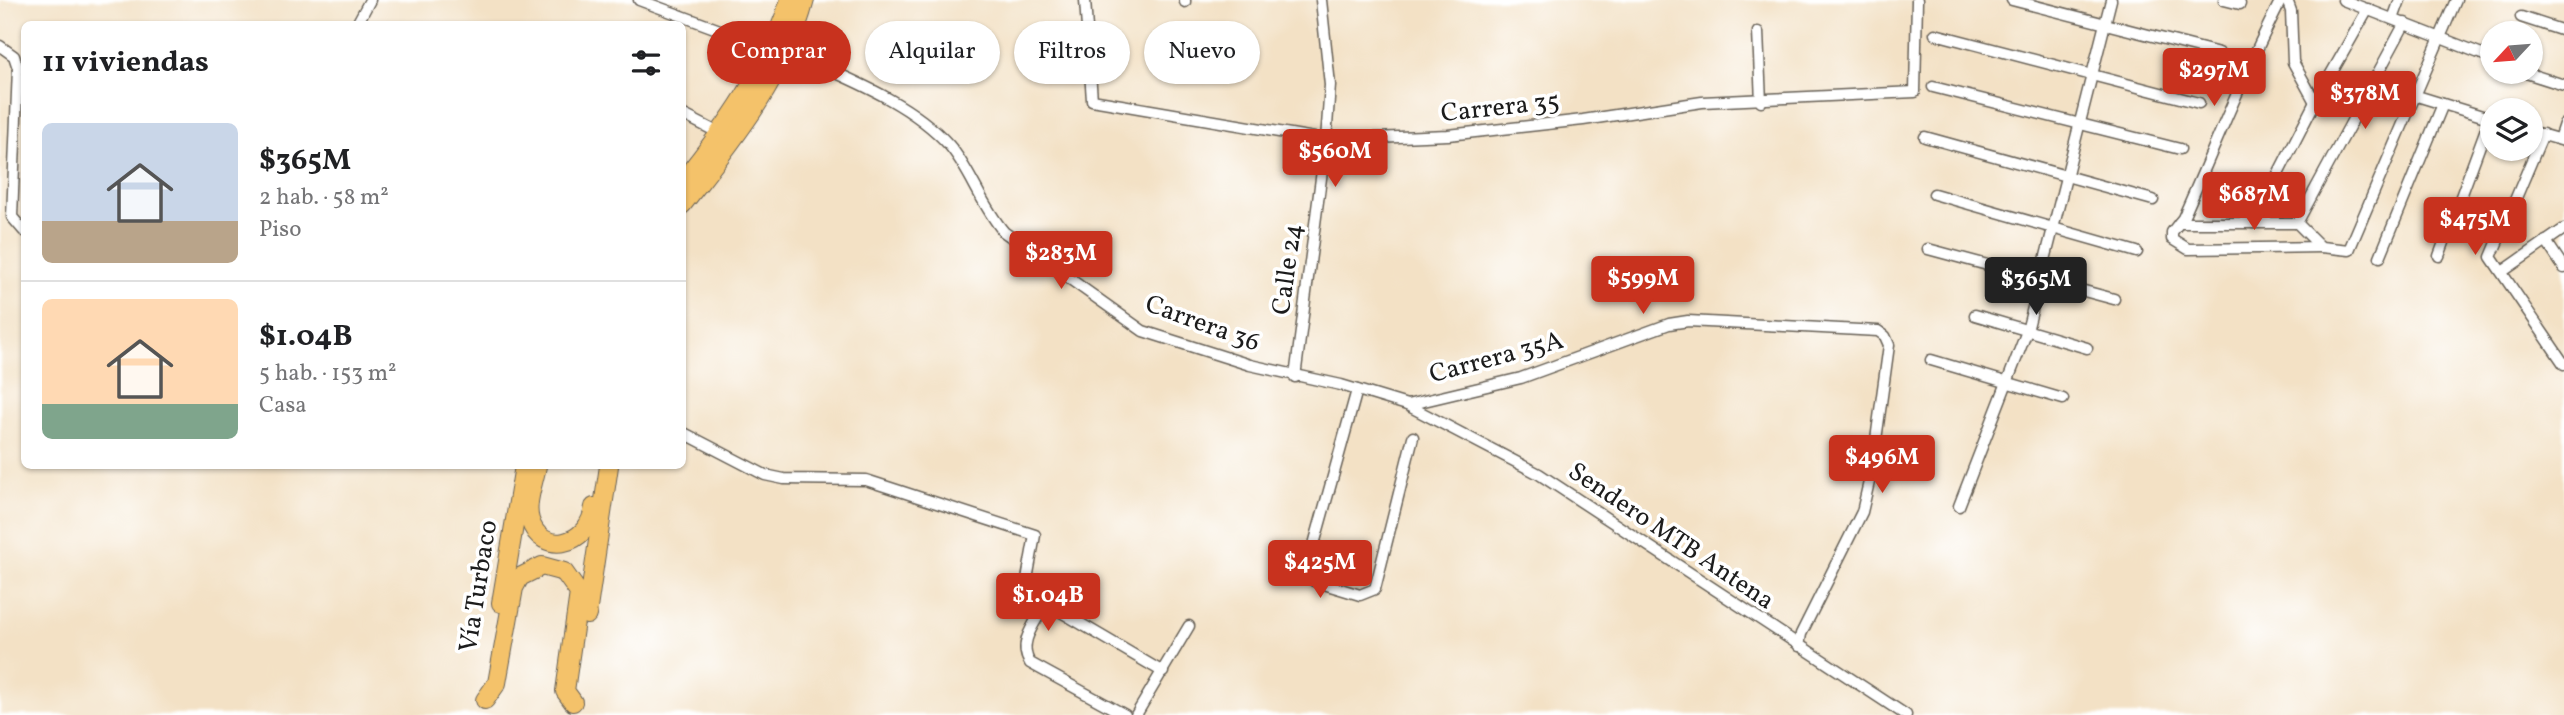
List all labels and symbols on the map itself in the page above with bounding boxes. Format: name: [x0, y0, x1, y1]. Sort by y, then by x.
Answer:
north arrow: [2480, 21, 2543, 84]
pin: $297M: [2165, 48, 2263, 108]
pin: $378M: [2316, 72, 2414, 131]
street label: Carrera 35: [1439, 84, 1561, 132]
pin: $560M: [1286, 130, 1384, 189]
pin: $687M: [2205, 173, 2303, 232]
pin: $475M: [2426, 198, 2524, 257]
street label: Calle 24: [1264, 221, 1312, 317]
pin: $283M: [1012, 232, 1110, 291]
pin: $599M: [1594, 256, 1692, 316]
pin: $365M: [1987, 258, 2085, 317]
street label: Carrera 36: [1140, 287, 1265, 361]
street label: Carrera 35A: [1426, 323, 1567, 393]
pin: $496M: [1833, 435, 1931, 495]
street label: Sendero MTB Antena: [1561, 454, 1781, 619]
street label: Vía Turbaco: [451, 518, 507, 655]
pin: $425M: [1271, 540, 1369, 600]
pin: $1.04B: [991, 574, 1105, 633]

